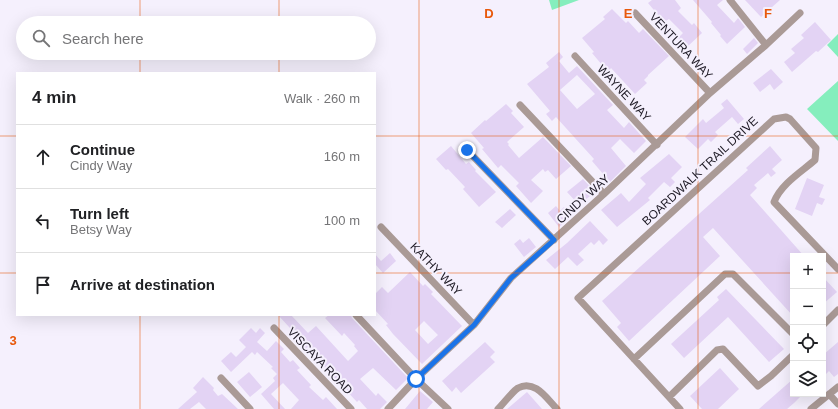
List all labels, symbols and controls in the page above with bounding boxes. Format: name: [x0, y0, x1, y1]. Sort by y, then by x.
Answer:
text: D: [484, 6, 494, 21]
text: E: [624, 6, 633, 21]
text: F: [764, 6, 772, 21]
street label: VENTURA WAY: [647, 10, 715, 82]
search box: [16, 16, 376, 60]
icon: search: [30, 27, 52, 49]
text: Search here: [62, 30, 144, 47]
street label: WAYNE WAY: [594, 62, 654, 124]
text: 4 min: [32, 88, 76, 107]
text: Walk · 260 m: [284, 91, 360, 106]
street label: BOARDWALK TRAIL DRIVE: [639, 114, 761, 228]
text: Continue: [70, 141, 135, 158]
route end: [458, 141, 476, 159]
icon: ahead: [32, 146, 54, 168]
text: 160 m: [324, 149, 360, 164]
text: Cindy Way: [70, 158, 132, 173]
street label: CINDY WAY: [554, 172, 612, 226]
text: Turn left: [70, 205, 129, 222]
icon: left: [32, 210, 54, 232]
text: 100 m: [324, 213, 360, 228]
text: Betsy Way: [70, 222, 132, 237]
street label: KATHY WAY: [407, 240, 465, 298]
map controls: [790, 253, 826, 397]
button: +: [790, 253, 826, 289]
icon: arrive: [32, 274, 54, 296]
text: Arrive at destination: [70, 276, 215, 293]
button: −: [790, 289, 826, 325]
street label: VISCAYA ROAD: [285, 325, 356, 398]
button: locate: [790, 325, 826, 361]
text: 3: [9, 333, 17, 348]
button: layers: [790, 361, 826, 397]
route start: [407, 370, 425, 388]

